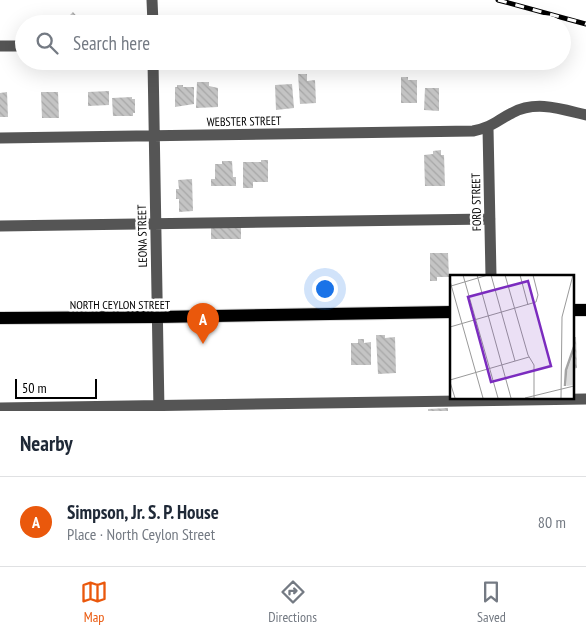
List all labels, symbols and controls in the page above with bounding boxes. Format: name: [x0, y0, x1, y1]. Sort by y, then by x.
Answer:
search box: [15, 15, 571, 70]
icon: search: [33, 29, 61, 57]
text: Search here: [73, 31, 150, 55]
street label: WEBSTER STREET: [206, 113, 282, 129]
street label: FORD STREET: [468, 172, 484, 231]
street label: LEONA STREET: [134, 204, 150, 268]
inset map: [450, 275, 574, 398]
your location: [312, 276, 338, 302]
street label: NORTH CEYLON STREET: [70, 297, 171, 312]
pin: A: [187, 303, 219, 344]
scale bar: [15, 376, 98, 399]
text: 50 m: [22, 379, 47, 397]
text: Nearby: [20, 430, 73, 457]
text: Simpson, Jr. S. P. House: [67, 500, 219, 524]
text: A: [32, 512, 40, 532]
text: 80 m: [538, 512, 566, 532]
text: Place · North Ceylon Street: [67, 524, 215, 544]
tab: Map: [80, 578, 108, 626]
tab: Directions: [268, 578, 317, 626]
tab: Saved: [477, 578, 506, 626]

